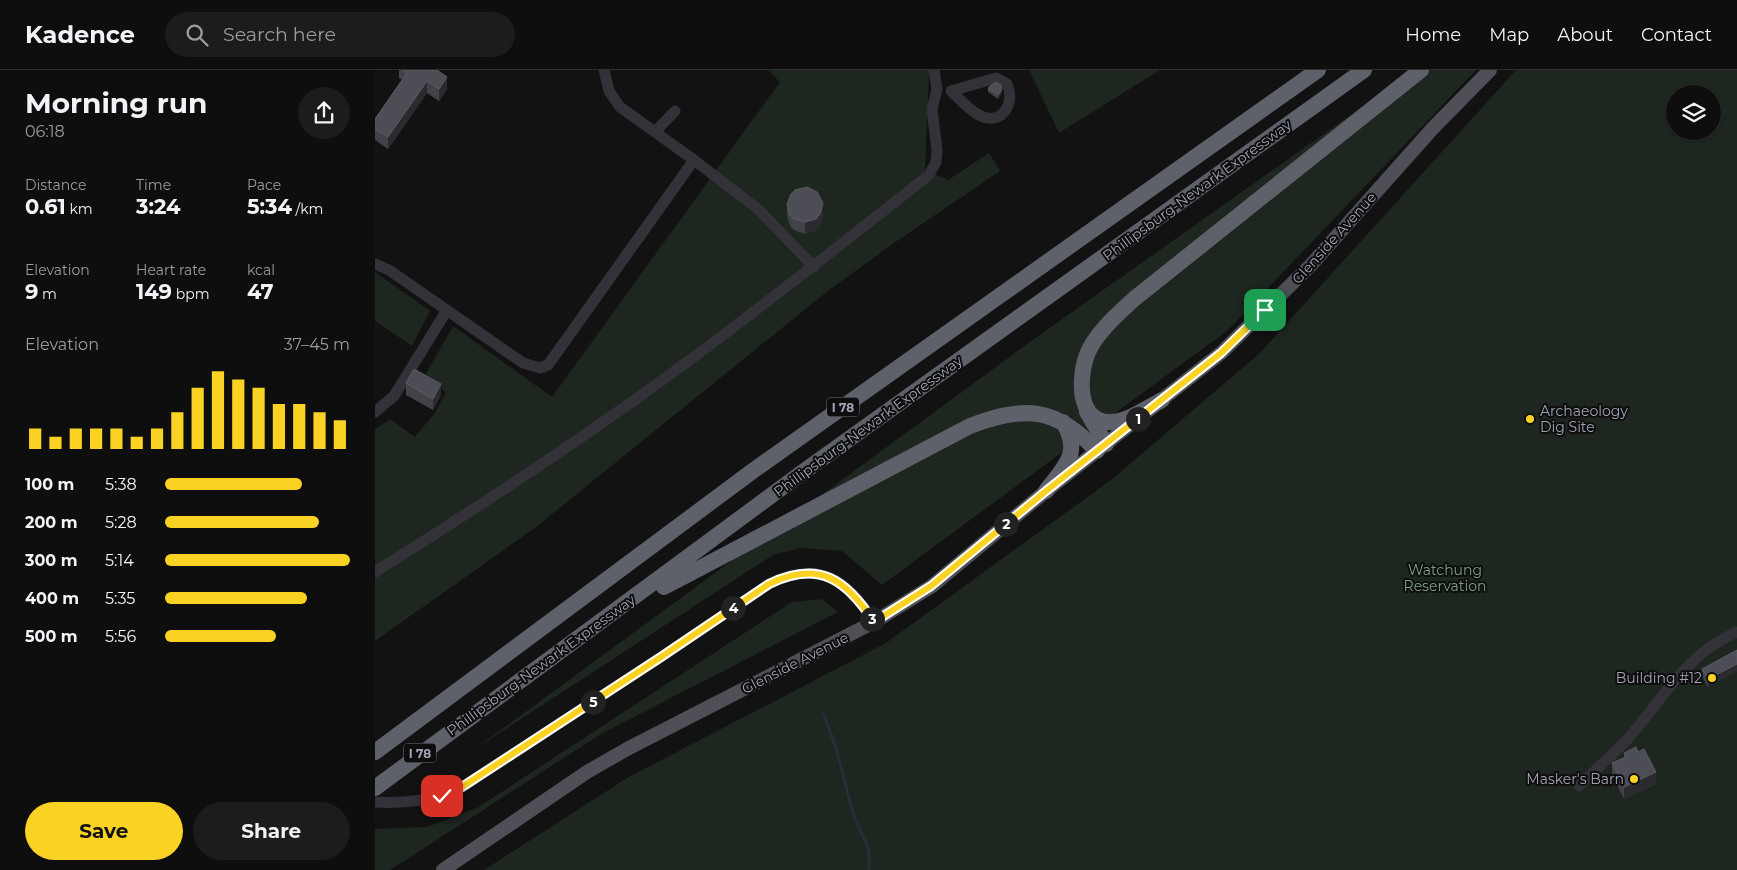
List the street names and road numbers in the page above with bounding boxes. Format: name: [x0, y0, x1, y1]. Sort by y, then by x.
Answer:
street label: Phillipsburg-Newark Expressway: [1099, 115, 1295, 265]
street label: Glenside Avenue: [1288, 188, 1380, 288]
street label: Phillipsburg-Newark Expressway: [770, 351, 966, 501]
road number: I 78: [827, 398, 859, 417]
street label: Phillipsburg-Newark Expressway: [443, 590, 639, 740]
street label: Glenside Avenue: [739, 628, 851, 698]
road number: I 78: [404, 744, 436, 762]

